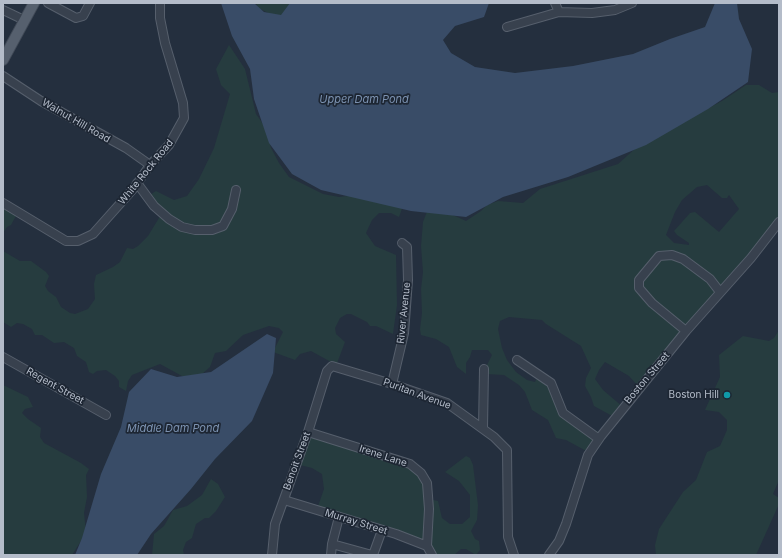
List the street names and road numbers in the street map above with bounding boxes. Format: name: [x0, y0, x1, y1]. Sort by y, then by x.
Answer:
street label: Walnut Hill Road: [40, 97, 112, 145]
street label: White Rock Road: [116, 137, 176, 207]
street label: River Avenue: [395, 282, 413, 344]
street label: Boston Street: [622, 350, 672, 406]
street label: Regent Street: [24, 365, 86, 407]
street label: Puritan Avenue: [381, 376, 453, 412]
street label: Benoit Street: [281, 430, 313, 492]
street label: Irene Lane: [358, 443, 408, 469]
street label: Murray Street: [323, 507, 389, 537]

